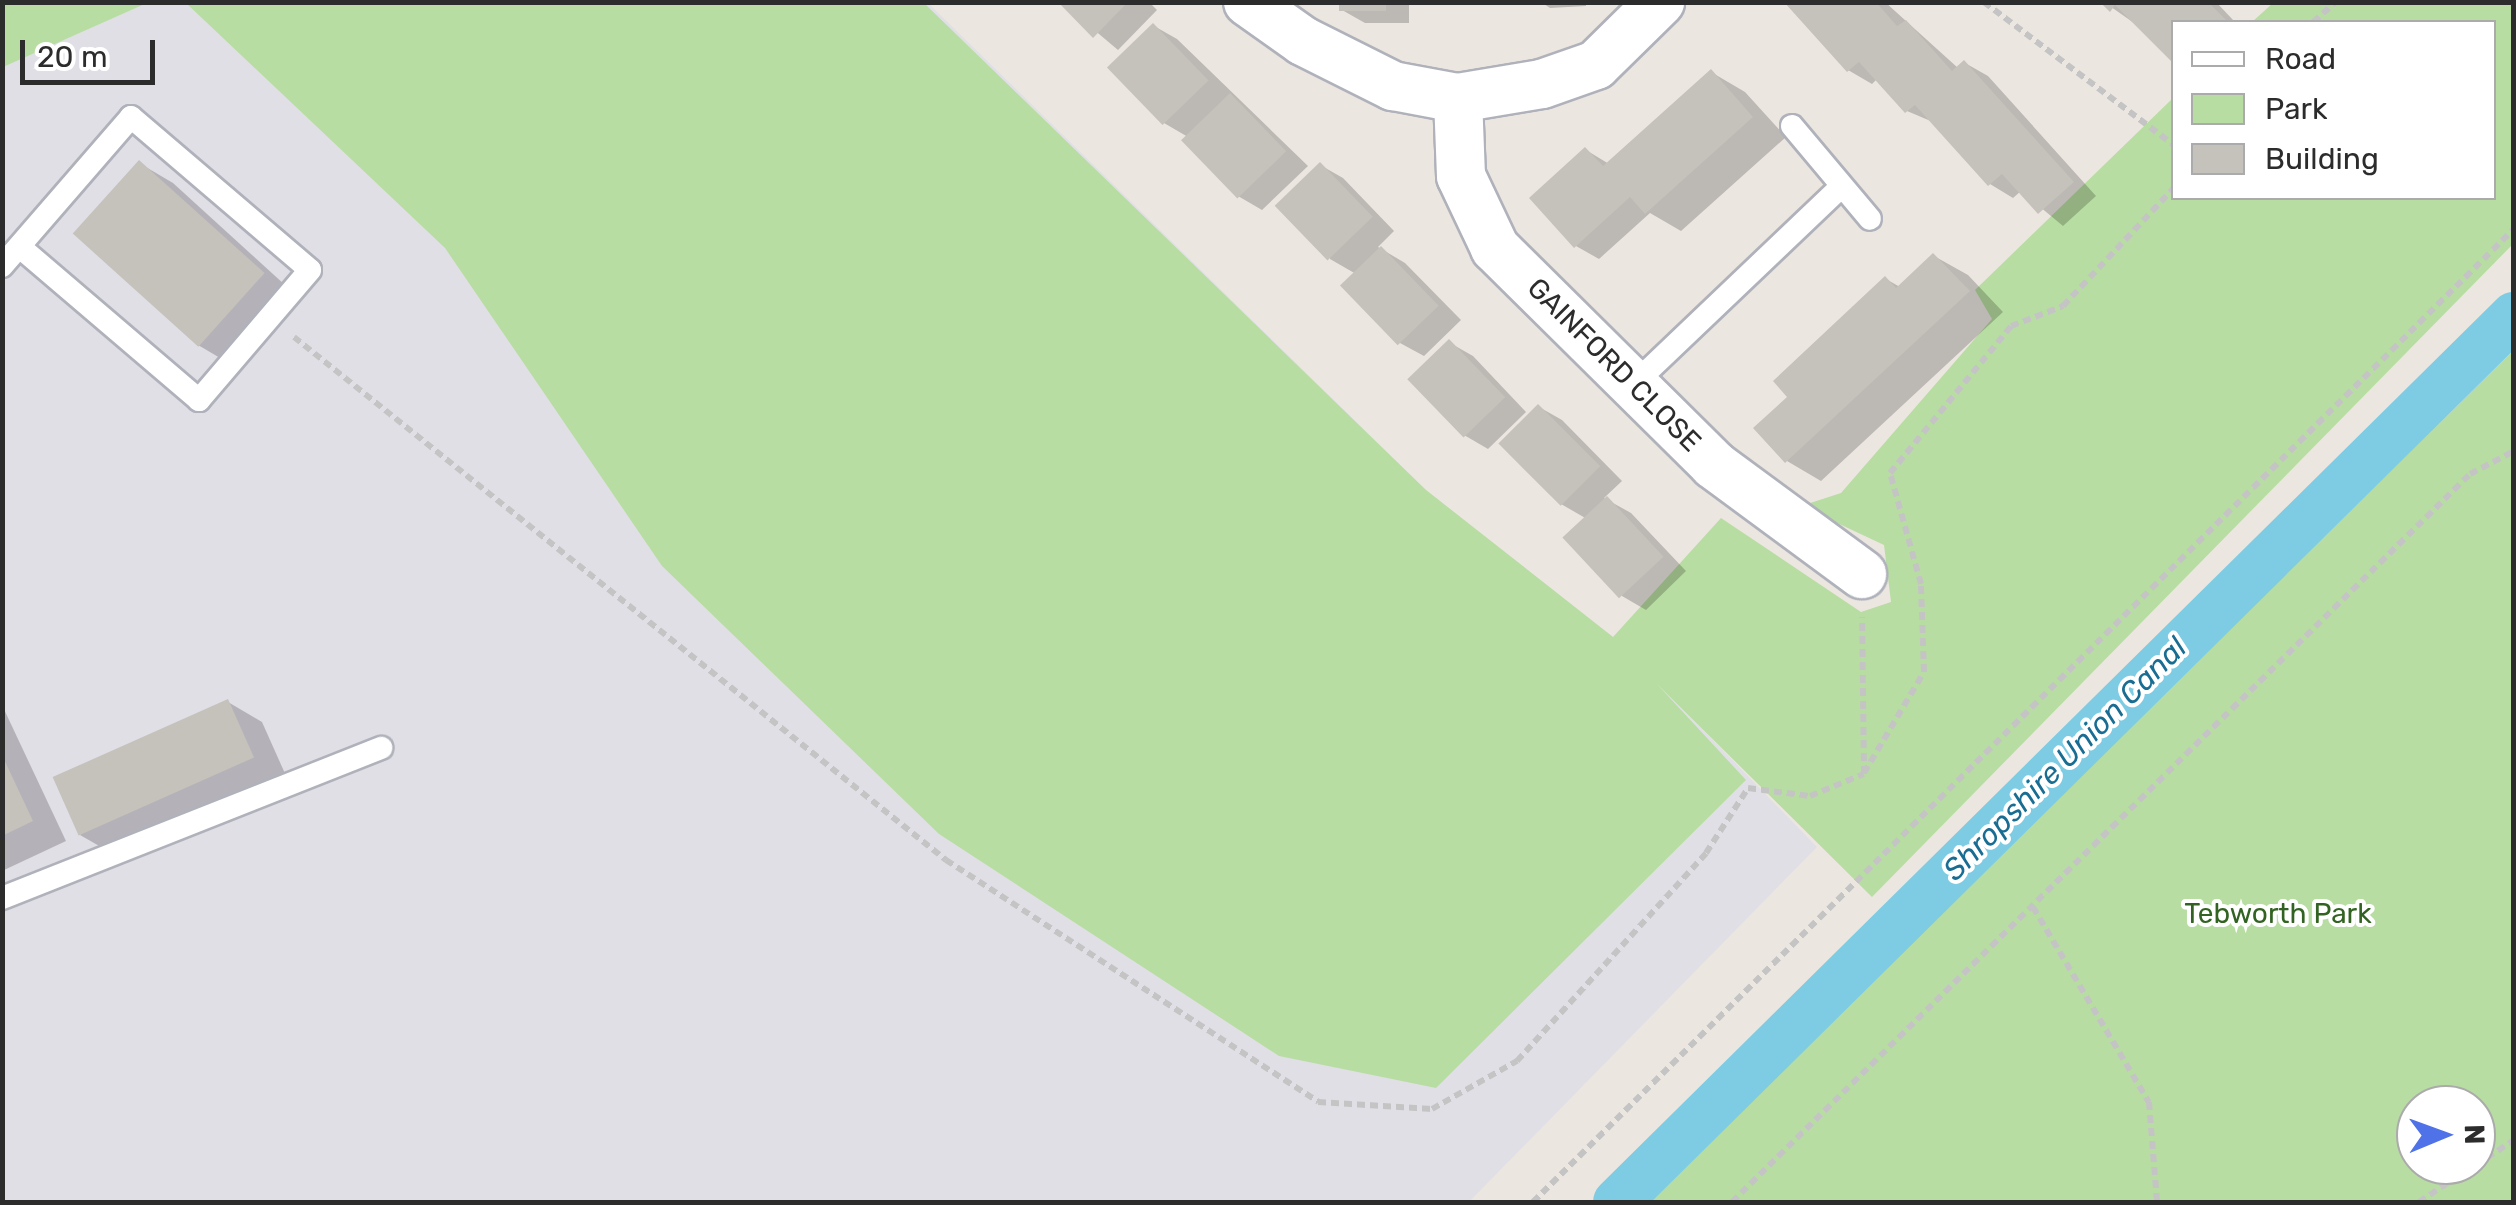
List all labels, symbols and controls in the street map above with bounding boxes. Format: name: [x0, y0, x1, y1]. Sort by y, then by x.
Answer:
scale bar: [25, 20, 160, 82]
legend: [2171, 20, 2496, 200]
text: 20 m: [37, 39, 108, 75]
text: Road: [2265, 41, 2336, 77]
text: Park: [2265, 91, 2327, 127]
text: Building: [2265, 141, 2379, 177]
street label: GAINFORD CLOSE: [1520, 271, 1708, 459]
water label: Shropshire Union Canal: [1936, 630, 2194, 888]
park label: Tebworth Park: [2184, 897, 2372, 931]
north arrow: [2396, 1085, 2496, 1185]
text: N: [2458, 1124, 2491, 1145]

